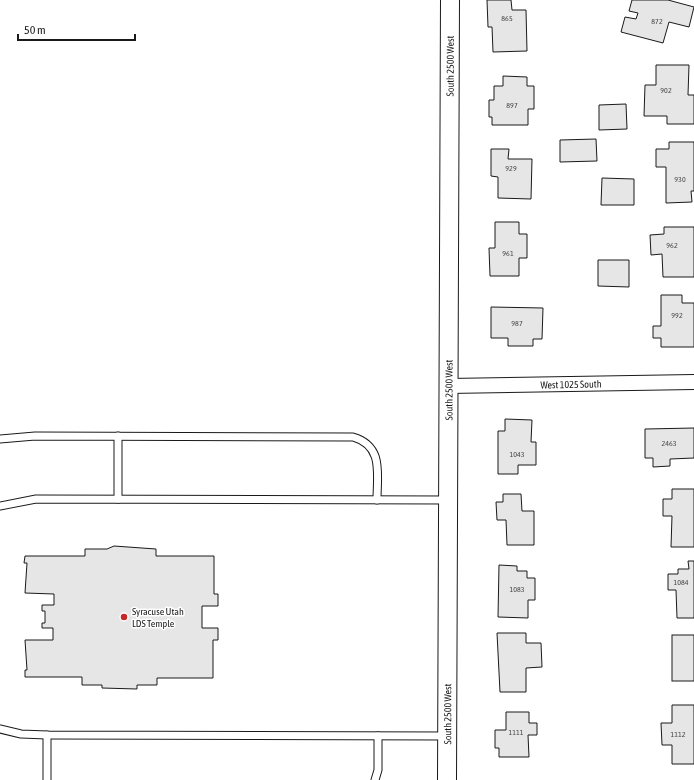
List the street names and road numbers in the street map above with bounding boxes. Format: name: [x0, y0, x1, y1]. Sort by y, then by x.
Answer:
street label: South 2500 West: [445, 35, 456, 97]
street label: South 2500 West: [443, 359, 455, 421]
street label: West 1025 South: [540, 379, 602, 390]
street label: South 2500 West: [442, 683, 453, 745]

